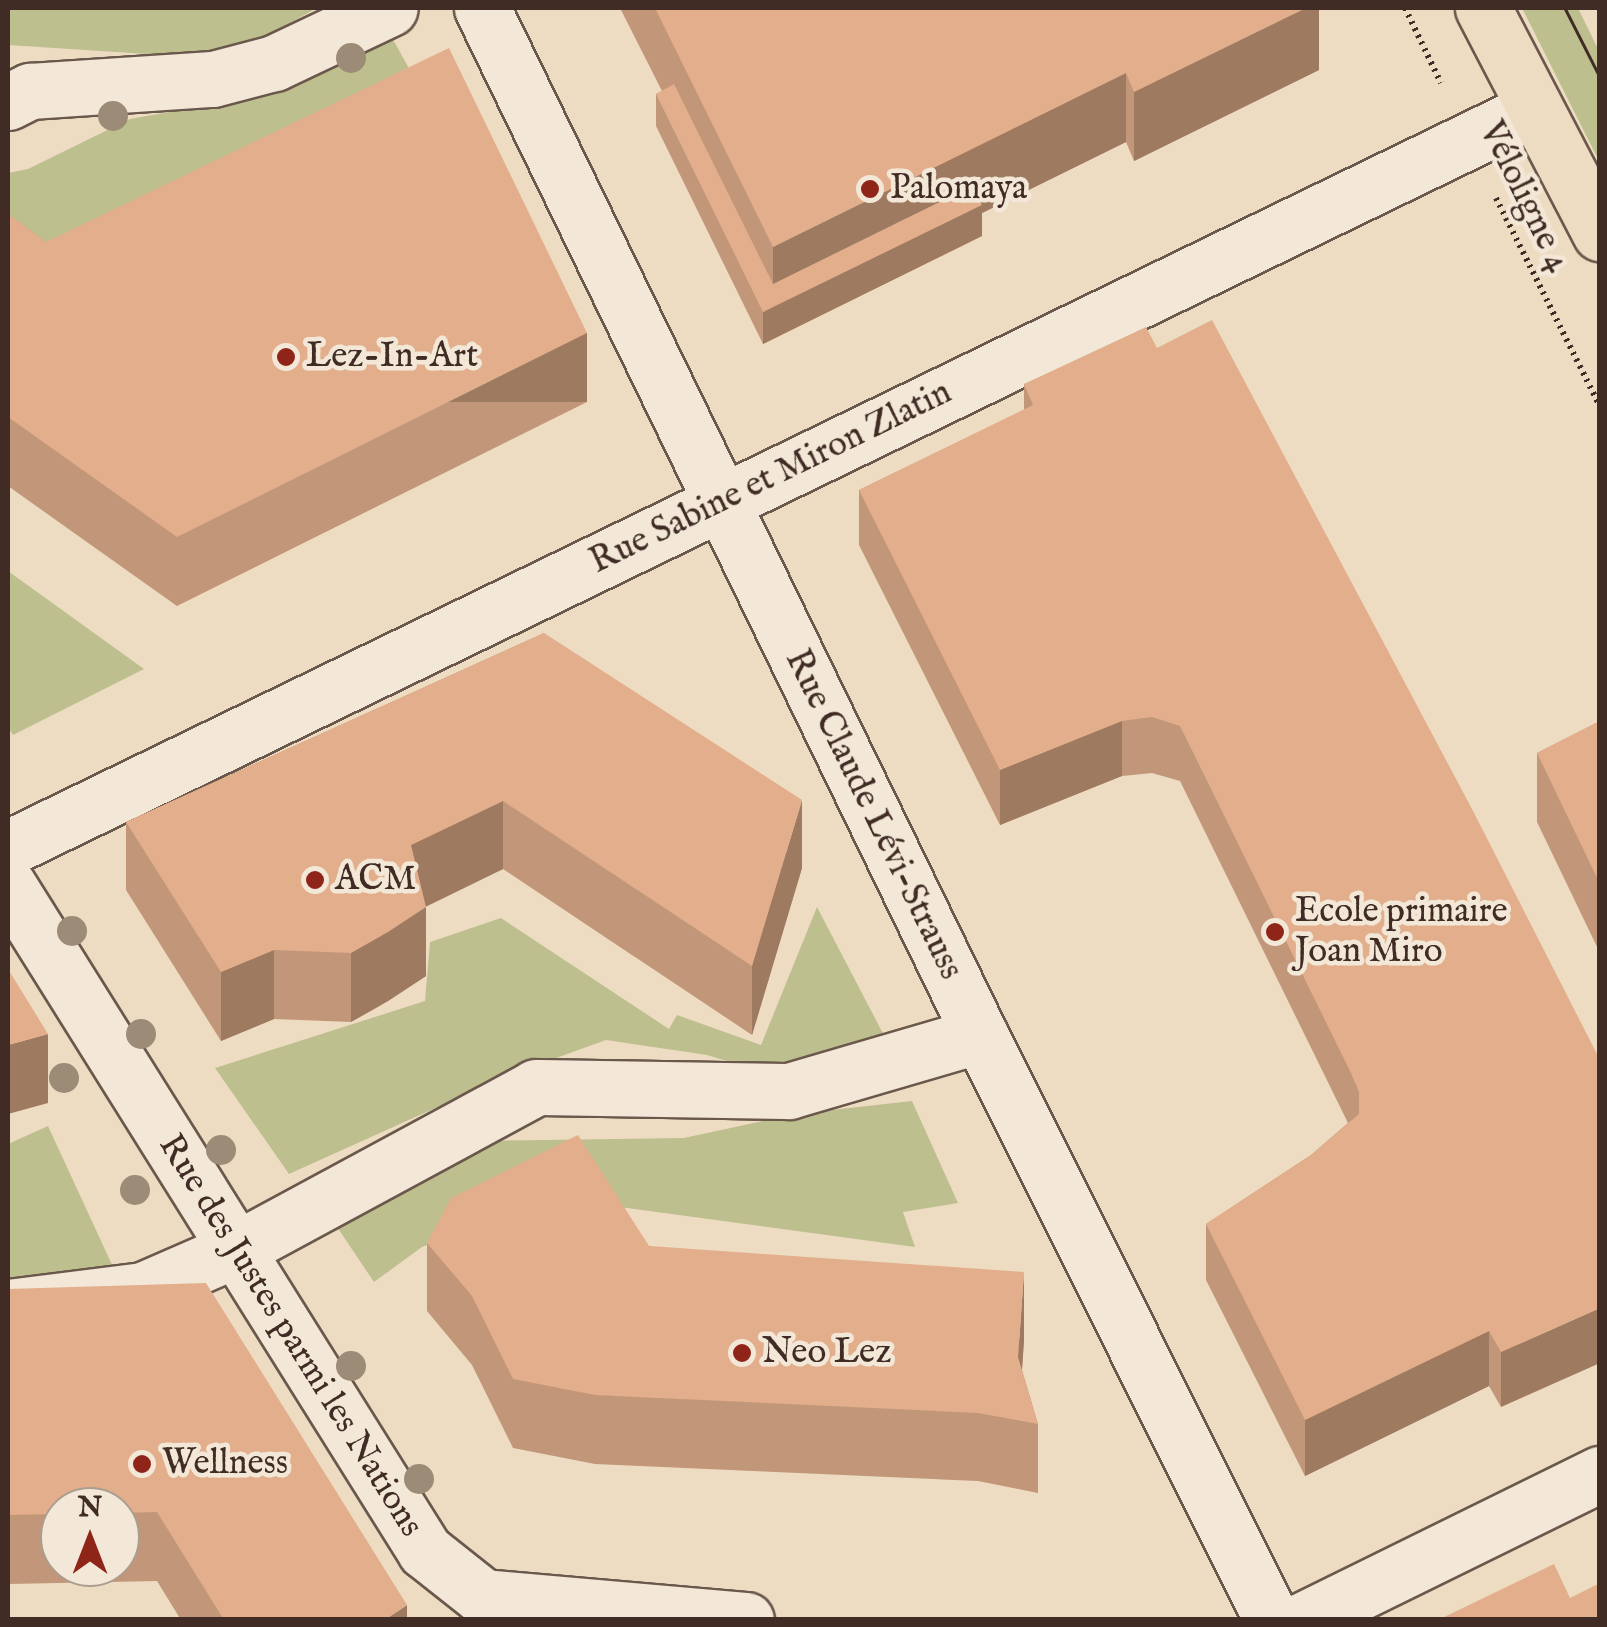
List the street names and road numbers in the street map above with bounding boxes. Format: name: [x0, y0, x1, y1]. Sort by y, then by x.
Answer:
street label: Véloligne 4: [1469, 115, 1579, 279]
street label: Rue Sabine et Miron Zlatin: [583, 372, 959, 584]
street label: Rue Claude Lévi-Strauss: [775, 643, 971, 987]
street label: Rue des Justes parmi les Nations: [149, 1127, 431, 1545]

